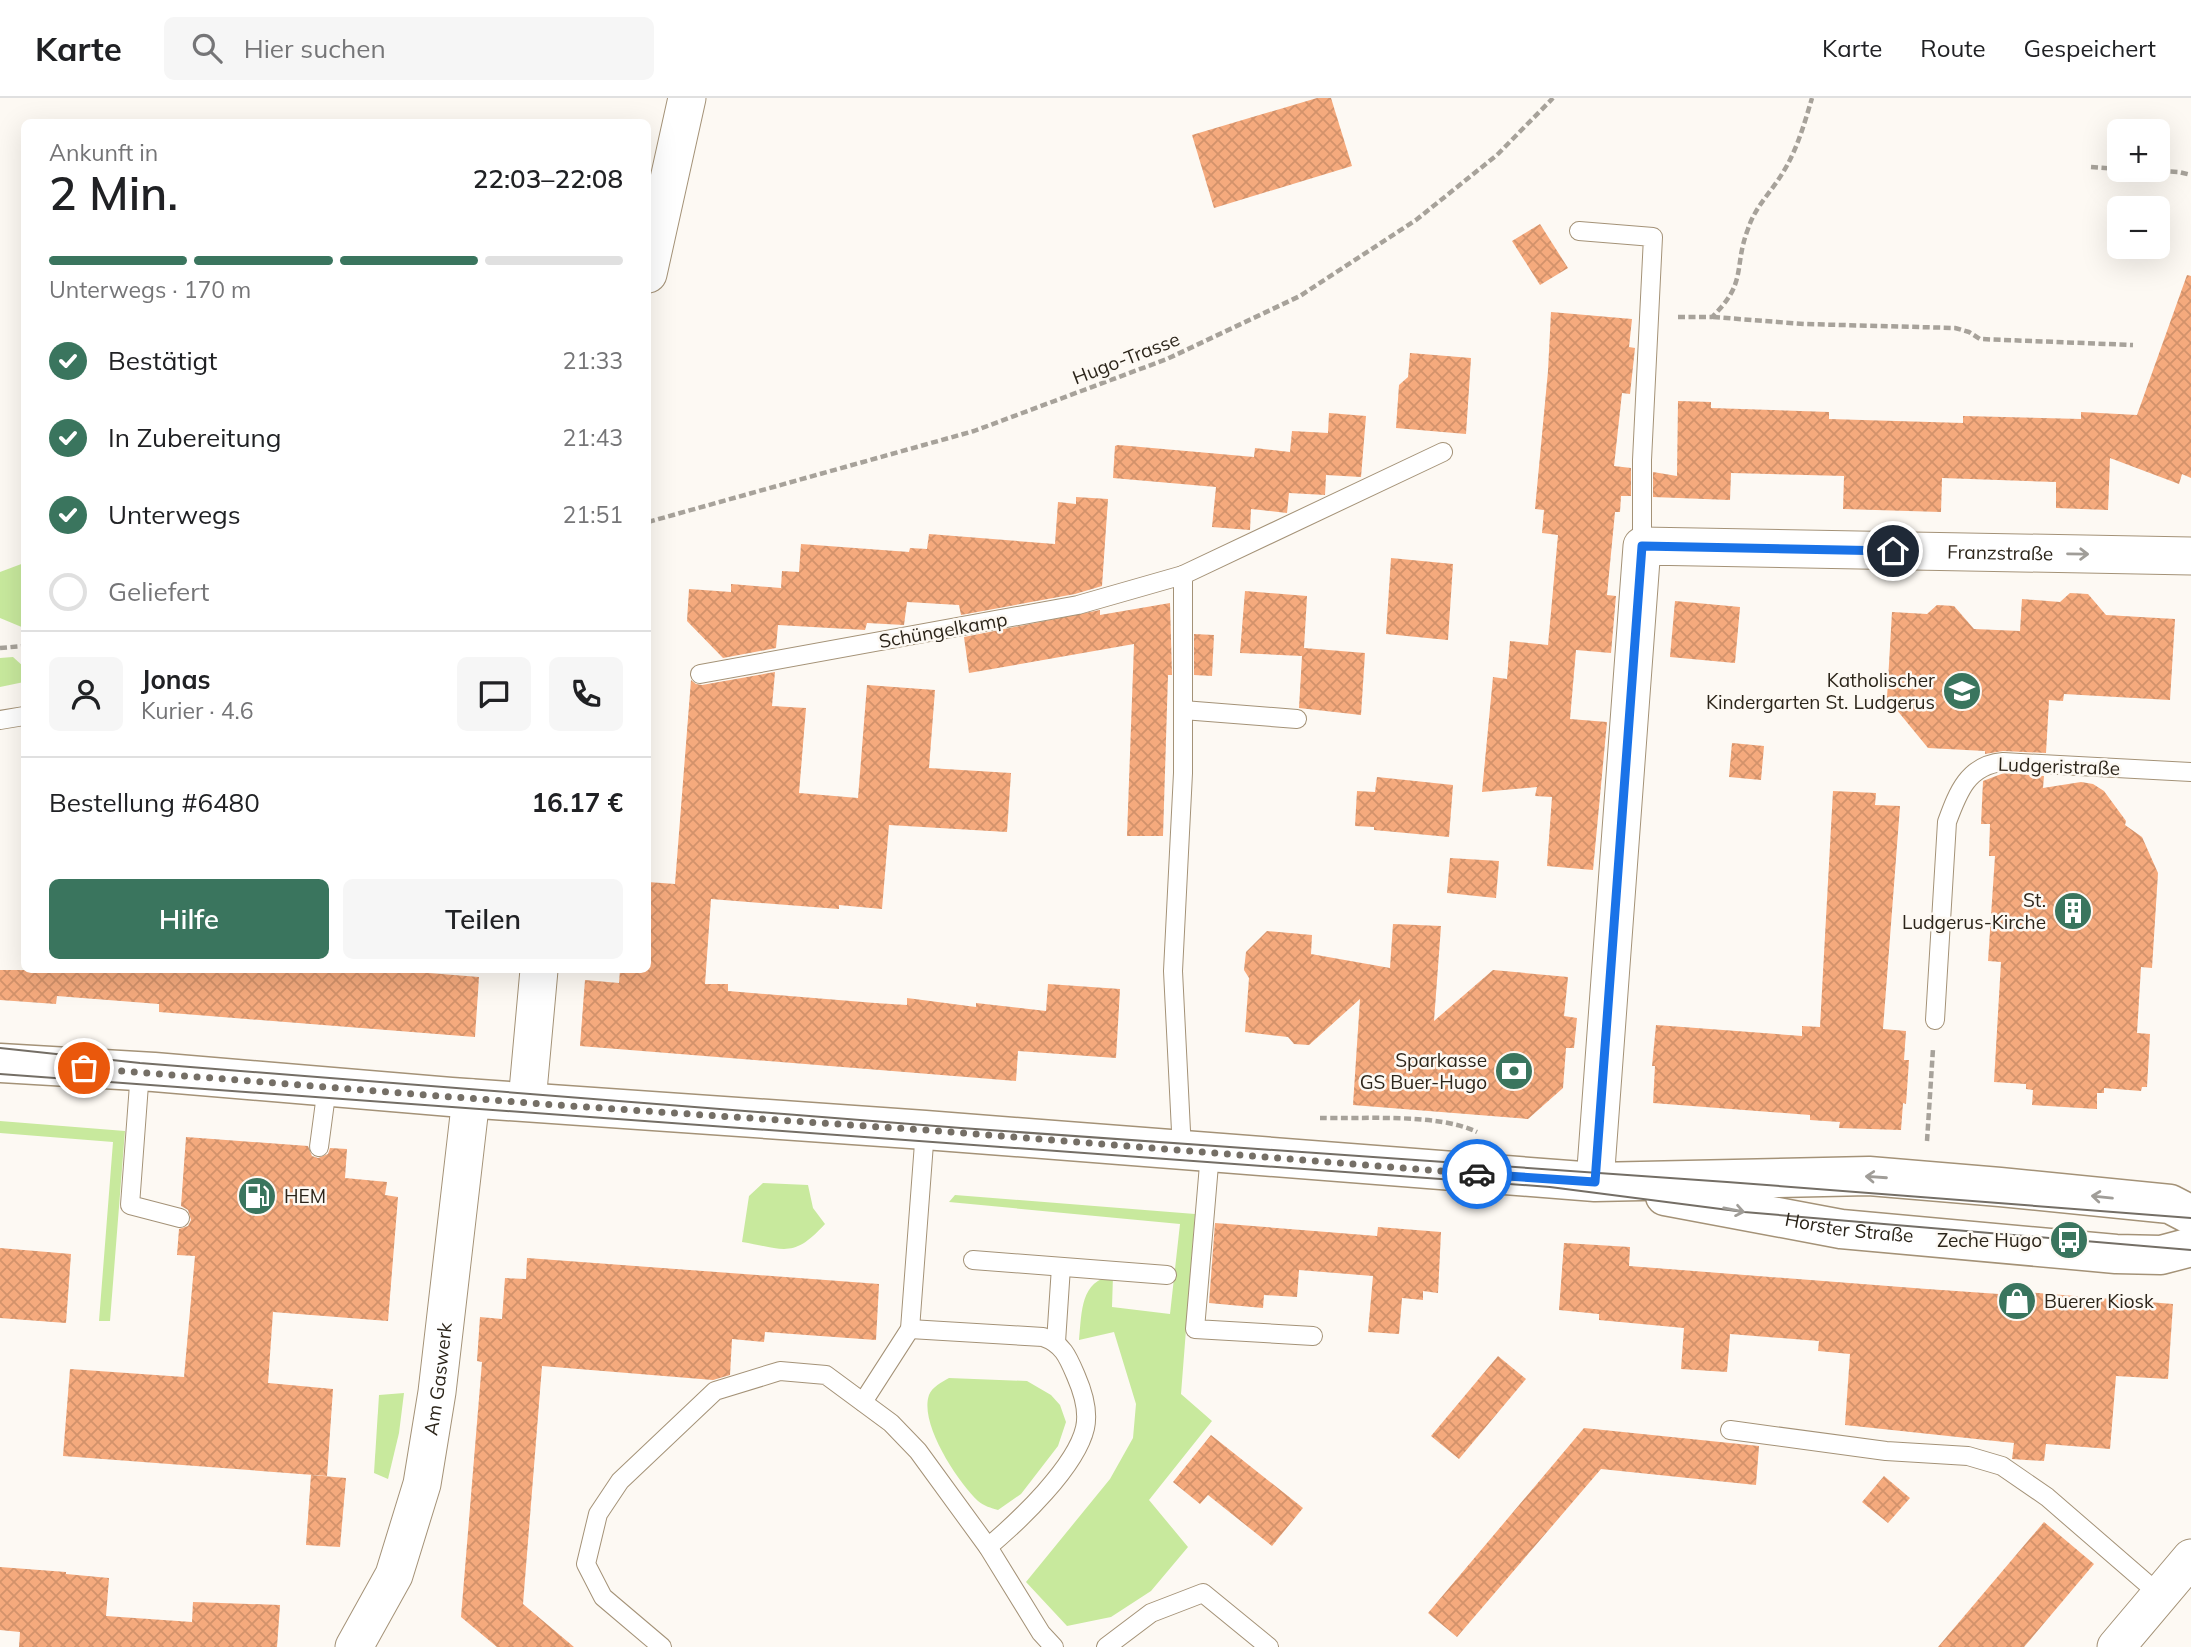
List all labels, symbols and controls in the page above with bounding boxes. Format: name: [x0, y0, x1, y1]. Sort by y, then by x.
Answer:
search box: [164, 17, 654, 80]
text: Karte: [35, 28, 122, 69]
icon: search: [188, 29, 226, 67]
text: Hier suchen: [244, 32, 386, 65]
text: Karte: [1822, 33, 1882, 63]
text: Route: [1920, 33, 1986, 63]
text: Gespeichert: [2024, 33, 2156, 63]
map controls: [2107, 119, 2170, 259]
button: +: [2107, 119, 2170, 182]
text: Ankunft in: [49, 138, 158, 167]
text: 22:03–22:08: [473, 162, 623, 195]
text: 2 Min.: [49, 164, 178, 222]
button: −: [2107, 196, 2170, 259]
text: Unterwegs · 170 m: [49, 275, 251, 304]
street label: Hugo-Trasse: [1069, 327, 1183, 389]
icon: check: [49, 342, 87, 380]
text: Bestätigt: [108, 344, 217, 377]
text: 21:33: [563, 346, 623, 375]
icon: check: [49, 419, 87, 457]
text: In Zubereitung: [108, 421, 281, 454]
text: 21:43: [563, 423, 623, 452]
icon: check: [49, 496, 87, 534]
text: Unterwegs: [108, 498, 241, 531]
text: 21:51: [563, 500, 623, 529]
pin: [1863, 521, 1923, 581]
icon: home: [1874, 532, 1912, 570]
street label: Franzstraße: [1947, 540, 2054, 565]
one-way arrow: [2066, 548, 2089, 561]
text: Geliefert: [108, 575, 209, 608]
street label: Schüngelkamp: [877, 607, 1009, 653]
button: person: [49, 657, 123, 731]
button: chat: [457, 657, 531, 731]
button: phone: [549, 657, 623, 731]
text: Jonas: [141, 663, 211, 696]
place label: Katholischer Kindergarten St. Ludgerus: [1706, 668, 1935, 714]
school or university icon: Katholischer Kindergarten St. Ludgerus: [1941, 670, 1983, 712]
text: Kurier · 4.6: [141, 696, 253, 725]
street label: Ludgeristraße: [1997, 752, 2121, 780]
text: Bestellung #6480: [49, 786, 260, 819]
text: 16.17 €: [531, 786, 623, 819]
button: Hilfe: [49, 879, 329, 959]
button: Teilen: [343, 879, 623, 959]
place label: St. Ludgerus-Kirche: [1902, 888, 2046, 934]
building icon: St. Ludgerus-Kirche: [2052, 890, 2094, 932]
pin: [54, 1038, 114, 1098]
place label: Sparkasse GS Buer-Hugo: [1360, 1048, 1487, 1094]
icon: bag: [65, 1049, 103, 1087]
bank icon: Sparkasse GS Buer-Hugo: [1493, 1050, 1535, 1092]
courier: [1442, 1139, 1512, 1209]
icon: car: [1458, 1155, 1496, 1193]
one-way arrow: [1865, 1170, 1888, 1183]
fuel station icon: HEM: [236, 1175, 278, 1217]
place label: HEM: [284, 1184, 326, 1208]
one-way arrow: [2092, 1190, 2114, 1203]
one-way arrow: [1722, 1204, 1745, 1217]
street label: Horster Straße: [1783, 1207, 1914, 1248]
bus stop icon: Zeche Hugo: [2048, 1219, 2090, 1261]
place label: Zeche Hugo: [1937, 1228, 2042, 1252]
shop icon: Buerer Kiosk: [1996, 1280, 2038, 1322]
place label: Buerer Kiosk: [2044, 1289, 2154, 1313]
street label: Am Gaswerk: [418, 1321, 457, 1437]

